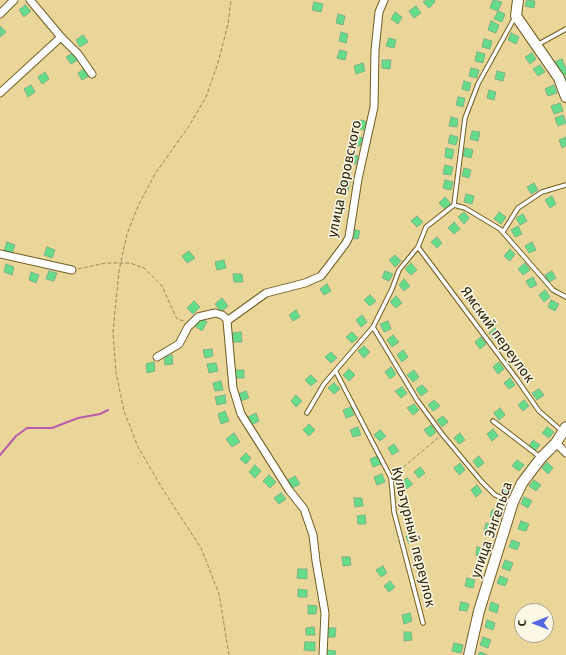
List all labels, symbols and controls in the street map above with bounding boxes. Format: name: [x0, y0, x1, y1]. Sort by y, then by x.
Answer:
street label: улица Воровского: [324, 119, 366, 239]
street label: Ямский переулок: [457, 284, 537, 386]
street label: Культурный переулок: [387, 465, 439, 609]
street label: улица Энгельса: [468, 479, 516, 581]
north arrow: [514, 603, 554, 643]
text: С: [516, 620, 529, 626]

